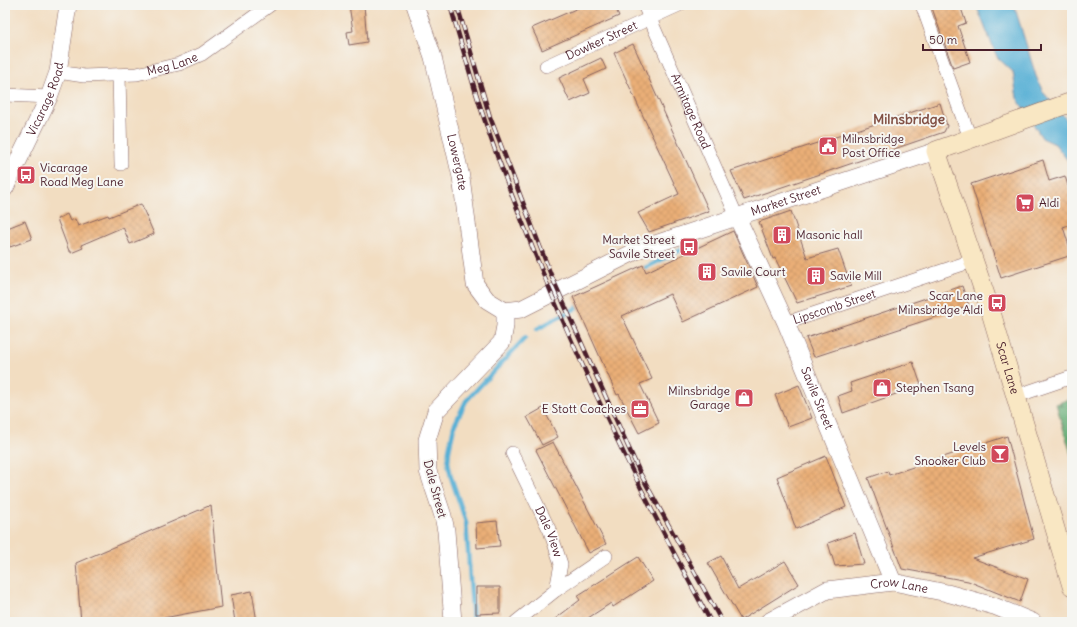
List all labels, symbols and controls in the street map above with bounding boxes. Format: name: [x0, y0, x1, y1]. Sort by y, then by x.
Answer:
street label: Dowker Street: [563, 17, 639, 63]
scale bar: [923, 26, 1041, 52]
text: 50 m: [929, 32, 958, 47]
street label: Meg Lane: [145, 49, 200, 78]
street label: Vicarage Road: [23, 61, 66, 138]
street label: Armitage Road: [668, 71, 714, 151]
district label: Milnsbridge: [873, 110, 946, 128]
place label: Milnsbridge Post Office: [842, 131, 904, 160]
street label: Lowergate: [444, 132, 471, 191]
public building icon: Milnsbridge Post Office: [817, 135, 839, 157]
place label: Vicarage Road Meg Lane: [40, 160, 123, 189]
bus stop icon: Vicarage Road Meg Lane: [15, 164, 37, 186]
street label: Market Street: [749, 182, 823, 219]
supermarket icon: Aldi: [1014, 192, 1036, 214]
place label: Aldi: [1039, 195, 1059, 210]
building icon: Masonic hall: [771, 224, 793, 246]
place label: Masonic hall: [796, 227, 862, 242]
place label: Market Street Savile Street: [602, 232, 675, 261]
bus stop icon: Market Street Savile Street: [678, 236, 700, 258]
building icon: Savile Court: [696, 261, 718, 283]
place label: Savile Court: [721, 264, 786, 279]
building icon: Savile Mill: [805, 265, 827, 287]
place label: Savile Mill: [830, 268, 882, 283]
street label: Lipscomb Street: [791, 286, 878, 327]
place label: Scar Lane Milnsbridge Aldi: [898, 288, 983, 317]
bus stop icon: Scar Lane Milnsbridge Aldi: [986, 292, 1008, 314]
street label: Scar Lane: [993, 340, 1023, 396]
street label: Savile Street: [798, 364, 837, 431]
shop icon: Stephen Tsang: [871, 377, 893, 399]
place label: Stephen Tsang: [896, 380, 974, 395]
place label: Milnsbridge Garage: [668, 383, 730, 412]
shop icon: Milnsbridge Garage: [733, 387, 755, 409]
office icon: E Stott Coaches: [629, 398, 651, 420]
place label: E Stott Coaches: [542, 401, 626, 416]
place label: Levels Snooker Club: [914, 439, 986, 468]
bar icon: Levels Snooker Club: [989, 443, 1011, 465]
street label: Dale Street: [421, 458, 450, 520]
street label: Dale View: [532, 504, 566, 559]
street label: Crow Lane: [869, 573, 929, 596]

